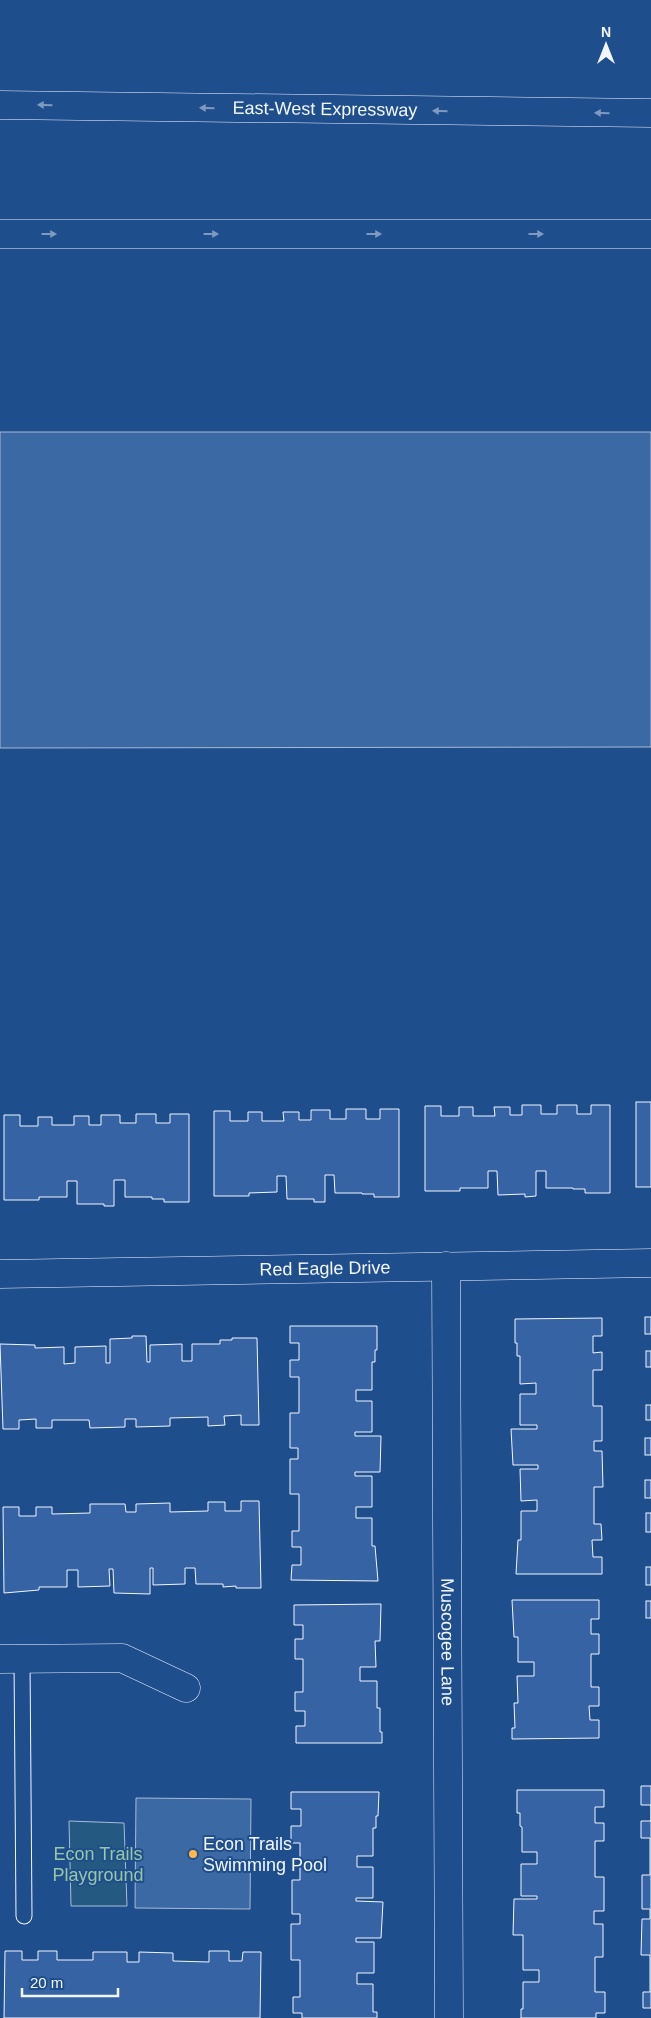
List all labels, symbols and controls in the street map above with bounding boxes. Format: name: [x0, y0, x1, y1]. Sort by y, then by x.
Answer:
north arrow: [581, 20, 631, 70]
text: N: [601, 24, 611, 40]
street label: East-West Expressway: [232, 98, 418, 120]
one-way arrow: [37, 101, 53, 109]
one-way arrow: [199, 103, 215, 111]
one-way arrow: [432, 106, 448, 114]
one-way arrow: [594, 109, 610, 117]
one-way arrow: [41, 230, 57, 238]
one-way arrow: [203, 230, 219, 238]
one-way arrow: [366, 230, 382, 238]
one-way arrow: [528, 230, 544, 238]
street label: Red Eagle Drive: [259, 1257, 391, 1280]
street label: Muscogee Lane: [437, 1578, 458, 1706]
place label: Econ Trails Swimming Pool: [203, 1834, 327, 1875]
park label: Econ Trails Playground: [52, 1844, 144, 1885]
marker: Econ Trails Swimming Pool: [187, 1848, 199, 1860]
scale bar: [22, 1966, 119, 1998]
text: 20 m: [30, 1974, 63, 1991]

